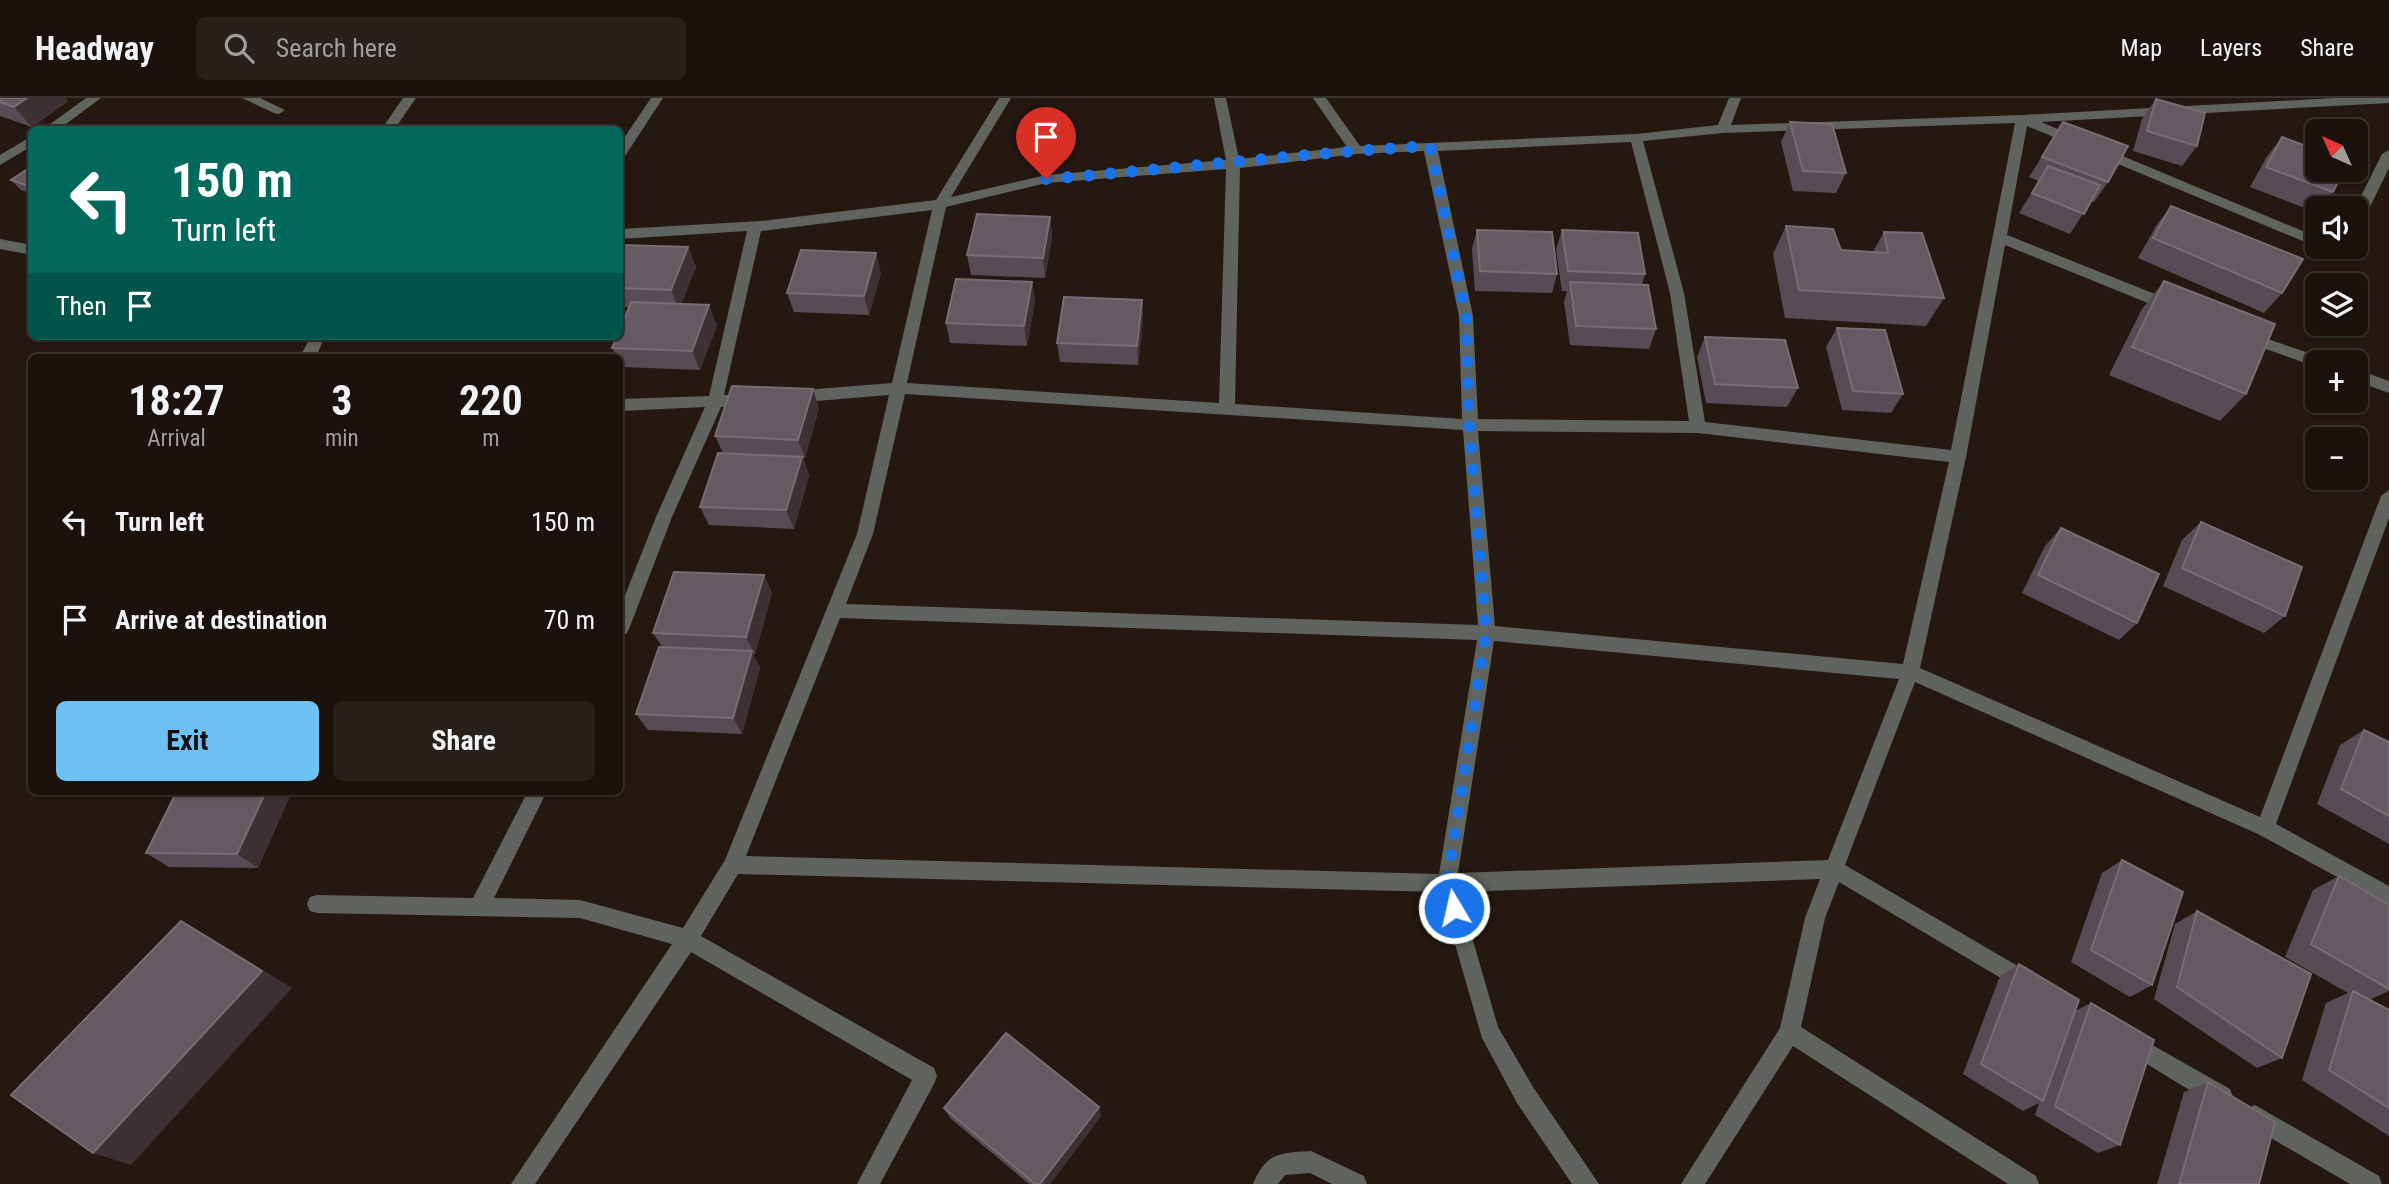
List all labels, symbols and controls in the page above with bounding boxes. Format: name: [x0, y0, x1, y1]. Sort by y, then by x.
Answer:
search box: [196, 17, 686, 80]
text: Headway: [35, 29, 154, 68]
icon: search: [220, 29, 258, 67]
text: Search here: [276, 33, 397, 63]
text: Map: [2121, 34, 2162, 62]
text: Layers: [2200, 34, 2262, 62]
text: Share: [2300, 34, 2354, 62]
pin: [1016, 107, 1076, 179]
icon: arrive: [1027, 118, 1065, 156]
north arrow: [2305, 119, 2368, 182]
map controls: [2305, 119, 2368, 490]
text: 150 m: [171, 152, 293, 209]
icon: left: [56, 154, 147, 245]
button: sound: [2305, 196, 2368, 259]
text: Turn left: [171, 211, 276, 249]
button: layers: [2305, 273, 2368, 336]
icon: arrive: [121, 287, 159, 325]
text: Then: [56, 291, 107, 321]
button: +: [2305, 350, 2368, 413]
text: 18:27: [128, 376, 225, 425]
text: 3: [331, 376, 352, 425]
text: 220: [459, 376, 523, 425]
text: Arrival: [147, 425, 206, 452]
text: min: [325, 425, 359, 452]
text: m: [482, 425, 499, 452]
button: −: [2305, 427, 2368, 490]
icon: left: [56, 503, 94, 541]
text: Turn left: [115, 507, 204, 537]
text: 150 m: [531, 507, 595, 537]
icon: arrive: [56, 601, 94, 639]
text: Arrive at destination: [115, 605, 327, 635]
text: 70 m: [544, 605, 595, 635]
button: Exit: [56, 701, 319, 781]
button: Share: [333, 701, 595, 781]
position arrow: [1417, 871, 1491, 945]

